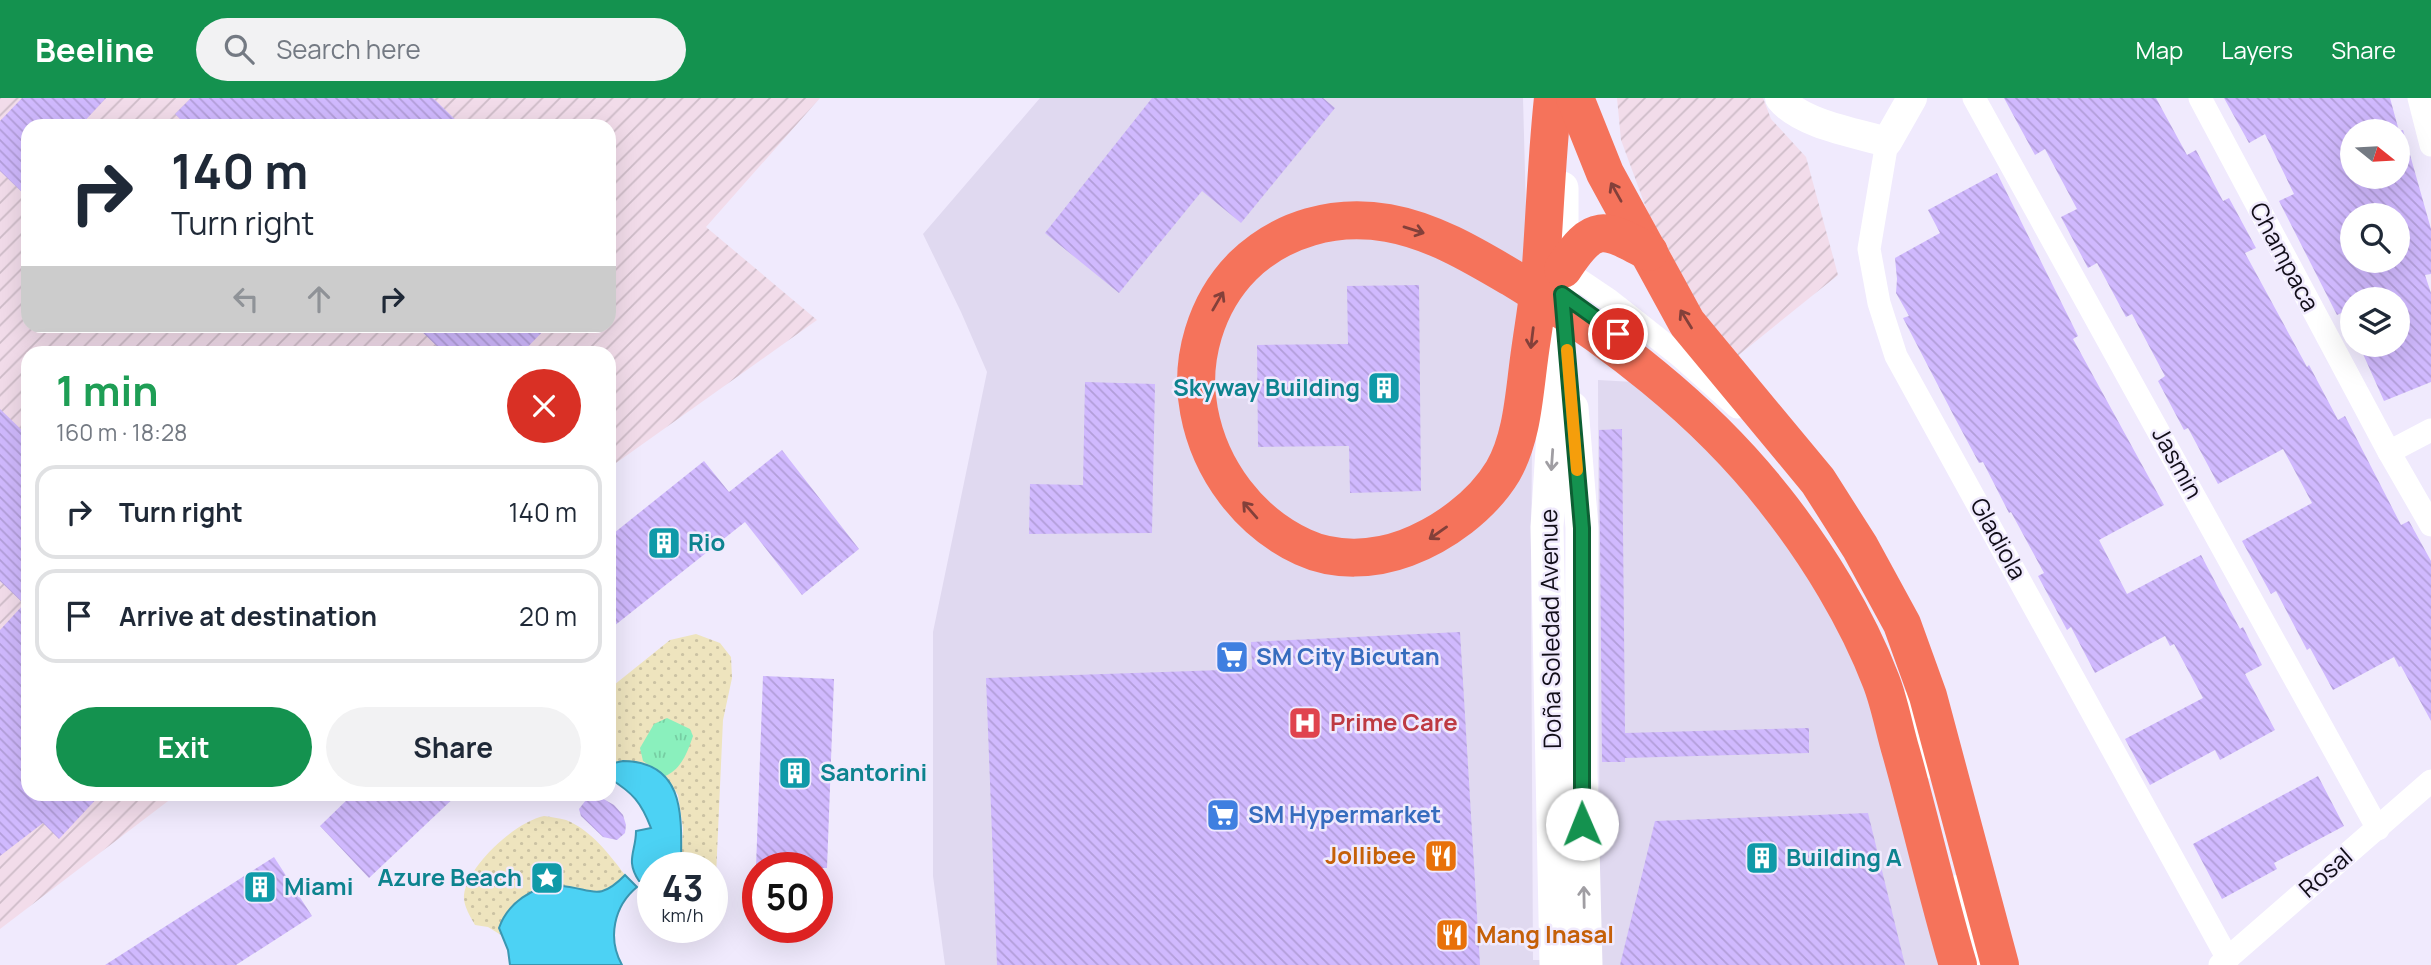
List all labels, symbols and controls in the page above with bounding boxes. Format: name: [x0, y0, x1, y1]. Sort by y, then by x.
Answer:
search box: [196, 18, 686, 81]
text: Beeline: [35, 27, 154, 72]
icon: search: [220, 30, 258, 68]
text: Search here: [276, 31, 421, 67]
text: Map: [2136, 33, 2183, 66]
text: Layers: [2221, 33, 2293, 66]
text: Share: [2331, 33, 2396, 66]
north arrow: [2340, 119, 2410, 189]
map controls: [2340, 119, 2410, 357]
text: 140 m: [171, 137, 308, 204]
icon: right: [56, 147, 147, 238]
one-way arrow: [1609, 183, 1623, 203]
street label: Champaca: [2243, 196, 2328, 317]
text: Turn right: [171, 201, 314, 245]
button: search: [2340, 203, 2410, 273]
one-way arrow: [1403, 224, 1425, 237]
icon: left: [227, 280, 265, 318]
icon: ahead: [300, 280, 338, 318]
icon: right: [373, 280, 411, 318]
button: layers: [2340, 287, 2410, 357]
one-way arrow: [1211, 291, 1225, 311]
pin: [1588, 304, 1648, 364]
one-way arrow: [1678, 310, 1692, 330]
icon: arrive: [1599, 315, 1637, 353]
one-way arrow: [1525, 326, 1538, 349]
text: 1 min: [56, 361, 159, 419]
button: close: [507, 369, 581, 443]
building icon: Skyway Building: [1365, 369, 1403, 407]
place label: Skyway Building: [1173, 370, 1360, 403]
text: 160 m · 18:28: [56, 416, 187, 448]
street label: Jasmin: [2145, 420, 2211, 504]
one-way arrow: [1545, 448, 1558, 471]
street label: Gladiola: [1963, 491, 2035, 585]
icon: right: [60, 493, 98, 531]
text: Turn right: [119, 494, 243, 530]
text: 140 m: [508, 494, 577, 530]
one-way arrow: [1242, 501, 1258, 519]
street label: Doña Soledad Avenue: [1531, 509, 1568, 749]
building icon: Rio: [645, 524, 683, 562]
place label: Rio: [688, 525, 725, 558]
one-way arrow: [1429, 526, 1448, 540]
icon: arrive: [60, 597, 98, 635]
text: Arrive at destination: [119, 598, 377, 634]
text: 20 m: [519, 598, 577, 634]
supermarket icon: SM City Bicutan: [1213, 638, 1251, 676]
place label: SM City Bicutan: [1256, 639, 1440, 672]
hospital icon: Prime Care: [1286, 704, 1324, 742]
place label: Prime Care: [1330, 705, 1458, 738]
button: Exit: [56, 707, 312, 787]
button: Share: [326, 707, 581, 787]
building icon: Santorini: [776, 754, 814, 792]
place label: Santorini: [820, 755, 927, 788]
position arrow: [1545, 787, 1619, 861]
supermarket icon: SM Hypermarket: [1204, 796, 1242, 834]
place label: SM Hypermarket: [1248, 797, 1441, 830]
restaurant icon: Jollibee: [1422, 837, 1460, 875]
place label: Jollibee: [1325, 838, 1416, 871]
building icon: Building A: [1743, 839, 1781, 877]
street label: Rosal: [2291, 839, 2359, 904]
place label: Building A: [1786, 840, 1902, 873]
speed limit sign: 50: [742, 852, 833, 943]
place icon: Azure Beach: [528, 859, 566, 897]
place label: Azure Beach: [378, 860, 522, 893]
text: 43: [662, 864, 703, 912]
building icon: Miami: [241, 868, 279, 906]
place label: Miami: [284, 869, 353, 902]
one-way arrow: [1577, 886, 1591, 909]
text: km/h: [662, 903, 703, 927]
restaurant icon: Mang Inasal: [1433, 916, 1471, 954]
place label: Mang Inasal: [1476, 917, 1614, 950]

